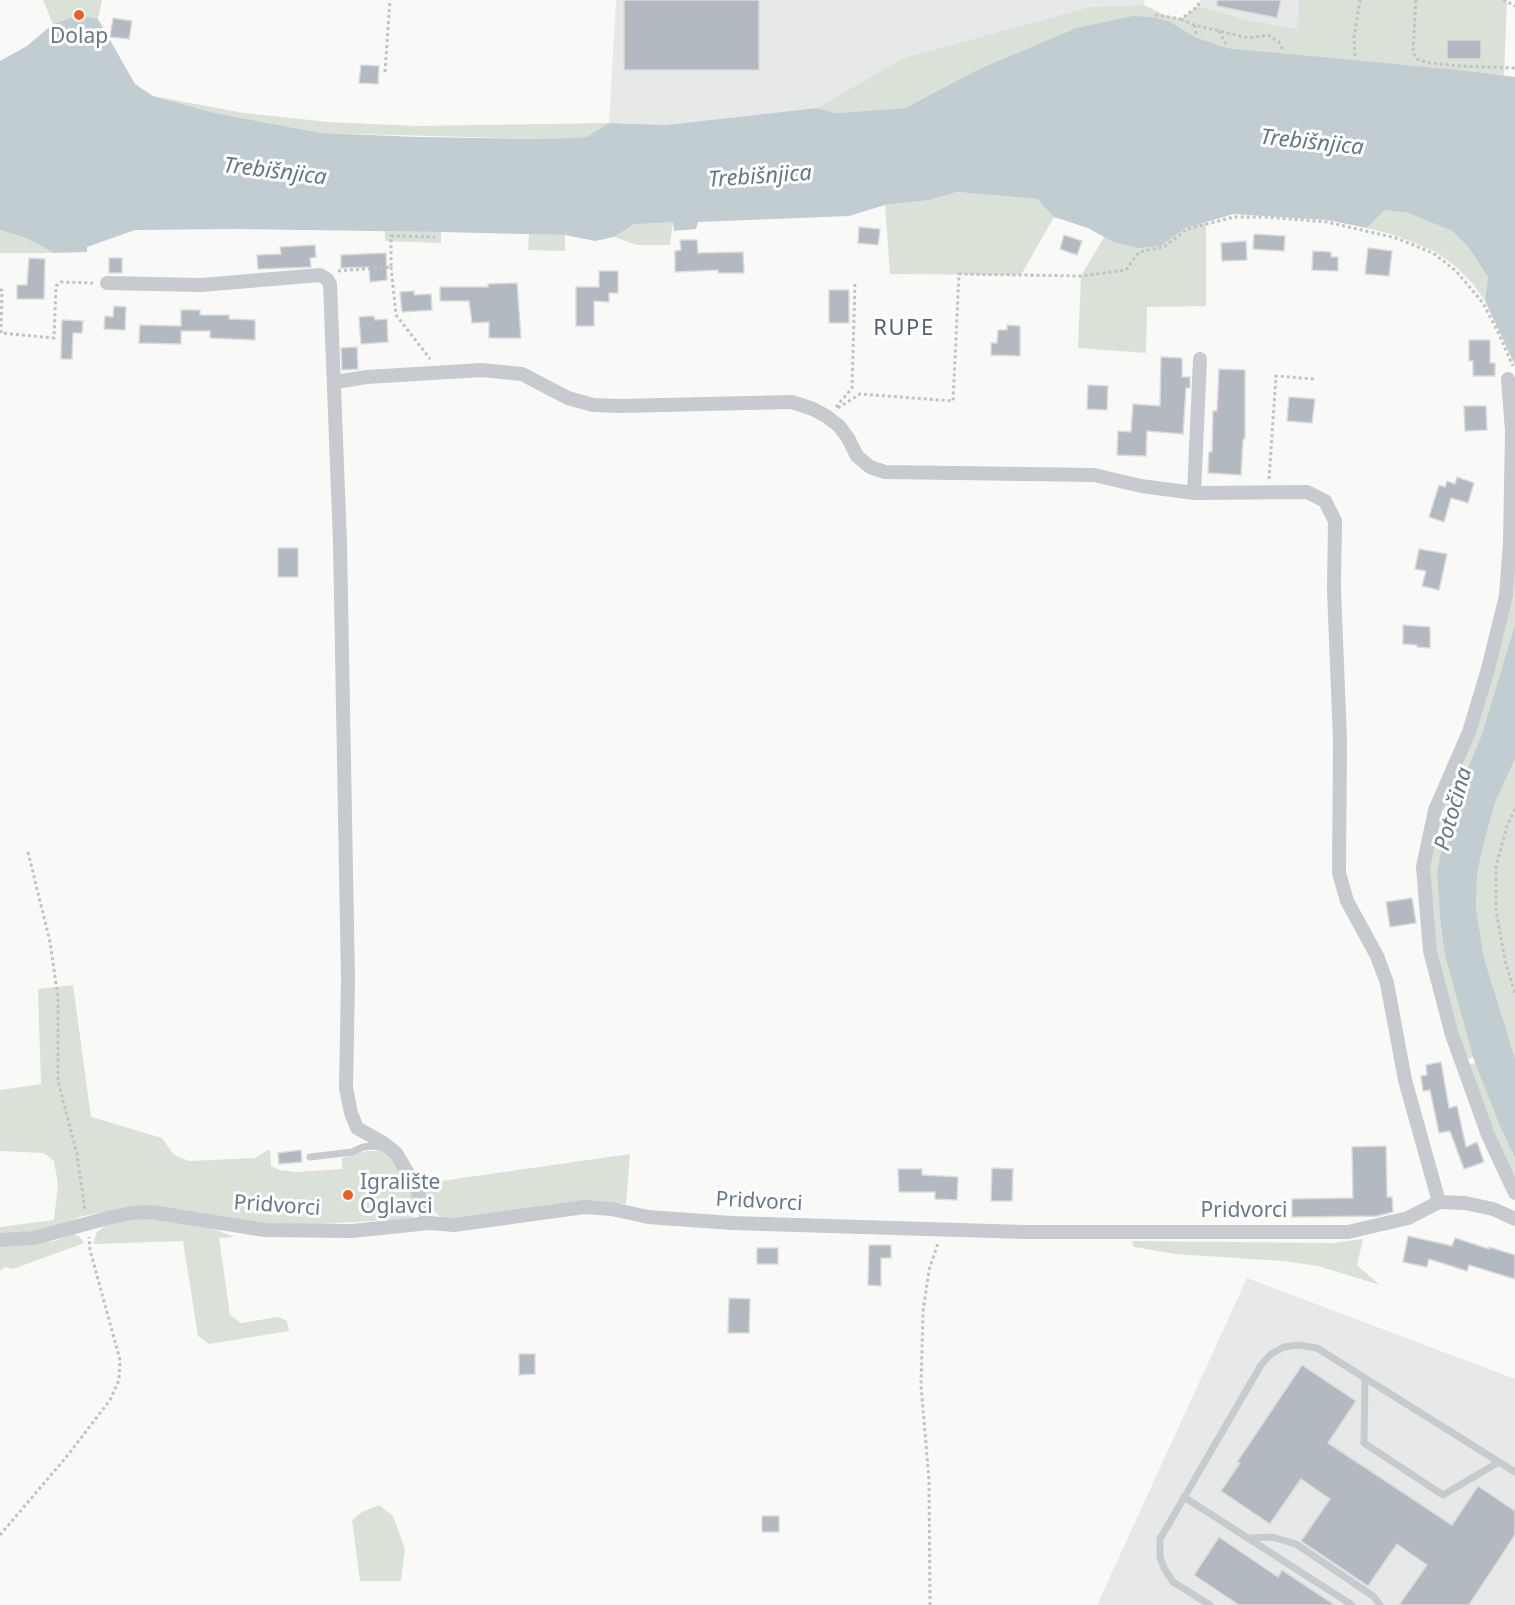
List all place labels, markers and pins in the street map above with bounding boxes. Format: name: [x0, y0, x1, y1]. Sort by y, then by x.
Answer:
marker: Dolap: [72, 8, 86, 22]
place label: Dolap: [50, 24, 108, 50]
place label: Igralište Oglavci: [360, 1170, 440, 1220]
marker: Igralište Oglavci: [341, 1188, 355, 1202]

